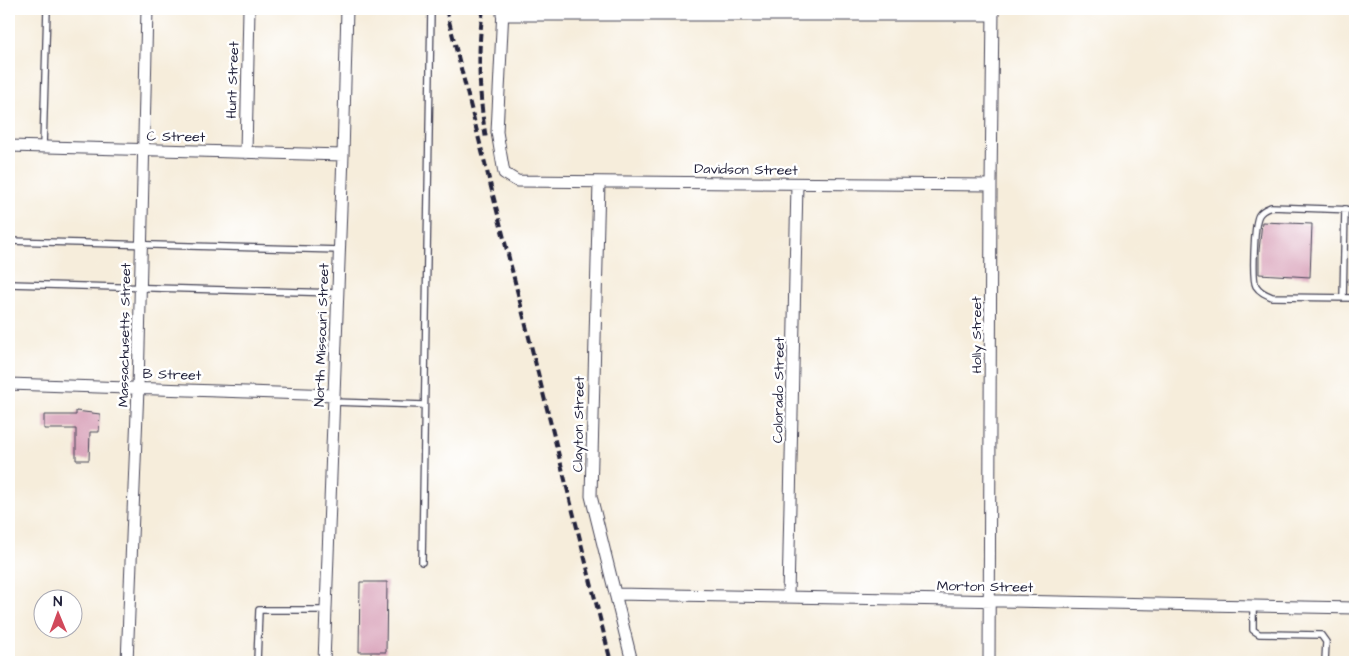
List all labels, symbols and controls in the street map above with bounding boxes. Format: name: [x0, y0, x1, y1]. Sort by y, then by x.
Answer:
street label: Hunt Street: [222, 41, 244, 119]
street label: C Street: [146, 126, 206, 148]
street label: Davidson Street: [694, 159, 798, 181]
street label: Massachusetts Street: [114, 262, 136, 407]
street label: North Missouri Street: [309, 262, 335, 407]
street label: Holly Street: [967, 296, 987, 374]
street label: Colorado Street: [768, 336, 790, 443]
street label: B Street: [142, 364, 202, 386]
street label: Clayton Street: [568, 375, 590, 472]
street label: Morton Street: [937, 576, 1034, 598]
north arrow: [32, 588, 82, 638]
text: N: [53, 592, 63, 612]

